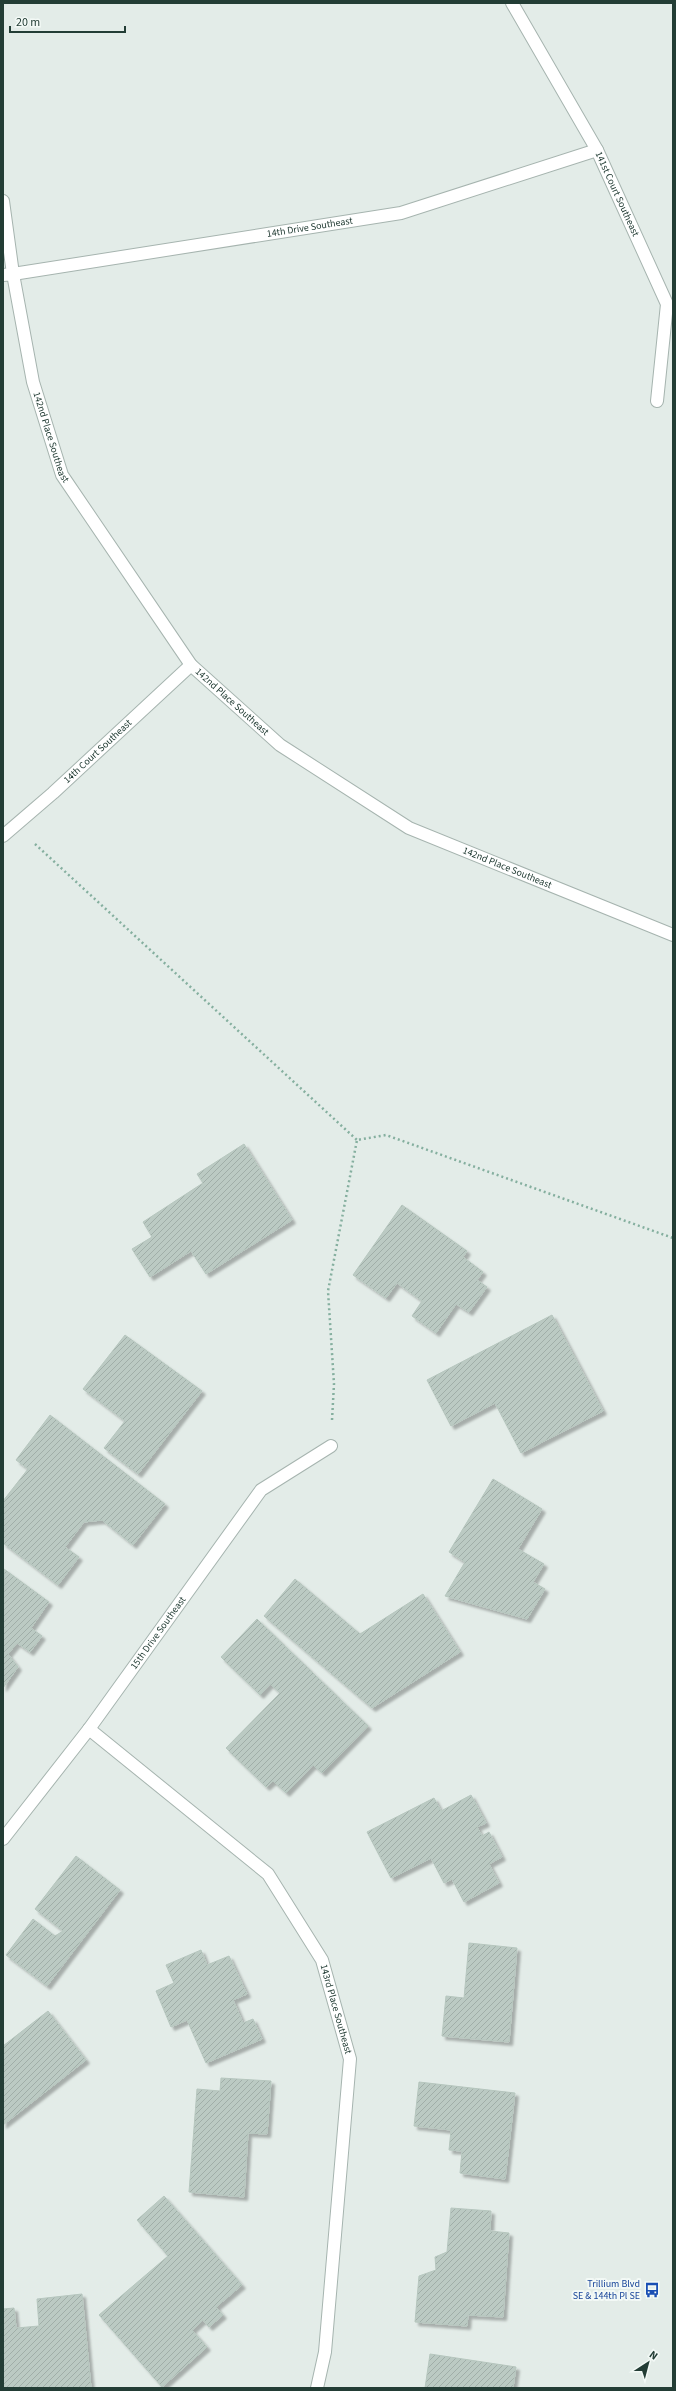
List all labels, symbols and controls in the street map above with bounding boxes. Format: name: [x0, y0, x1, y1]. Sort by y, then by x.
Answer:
scale bar: [10, 8, 125, 34]
text: 20 m: [16, 14, 40, 31]
street label: 141st Court Southeast: [592, 149, 643, 239]
street label: 14th Drive Southeast: [266, 214, 354, 241]
street label: 142nd Place Southeast: [29, 390, 73, 486]
street label: 142nd Place Southeast: [192, 665, 272, 739]
street label: 14th Court Southeast: [61, 716, 135, 787]
street label: 142nd Place Southeast: [461, 843, 554, 892]
street label: 15th Drive Southeast: [127, 1593, 190, 1672]
street label: 143rd Place Southeast: [317, 1963, 355, 2056]
place label: Trillium Blvd SE & 144th Pl SE: [573, 2277, 640, 2303]
bus stop icon: Trillium Blvd SE & 144th Pl SE: [643, 2281, 661, 2299]
north arrow: [628, 2343, 668, 2383]
text: N: [646, 2347, 661, 2364]

